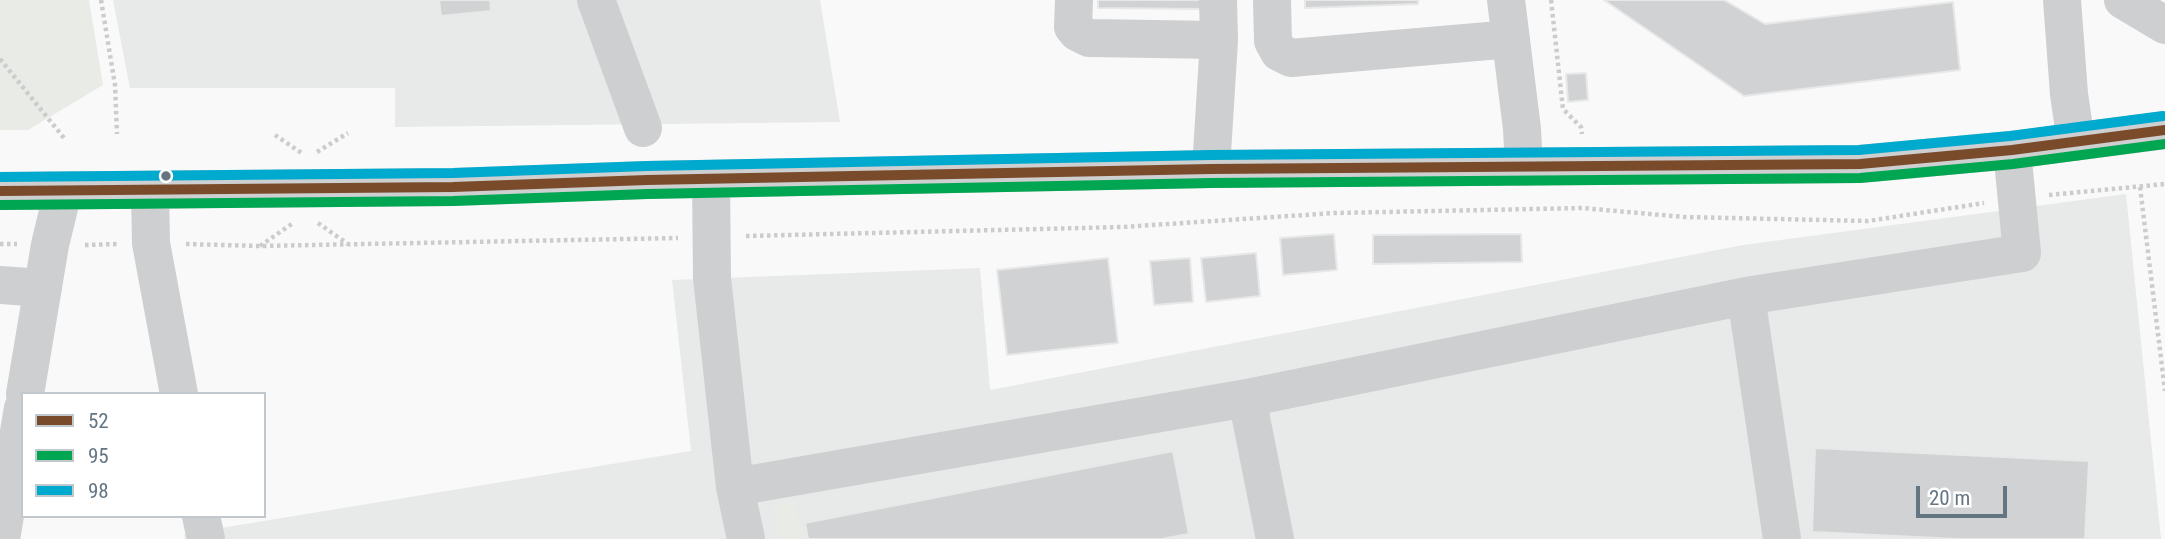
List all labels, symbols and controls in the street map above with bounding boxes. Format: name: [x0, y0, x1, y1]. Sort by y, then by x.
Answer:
unlabelled marker: [159, 169, 173, 183]
legend: [21, 392, 266, 518]
text: 52: [88, 409, 109, 433]
text: 95: [88, 444, 109, 468]
scale bar: [1920, 472, 2011, 516]
text: 98: [88, 479, 109, 503]
text: 20 m: [1929, 486, 1970, 510]

